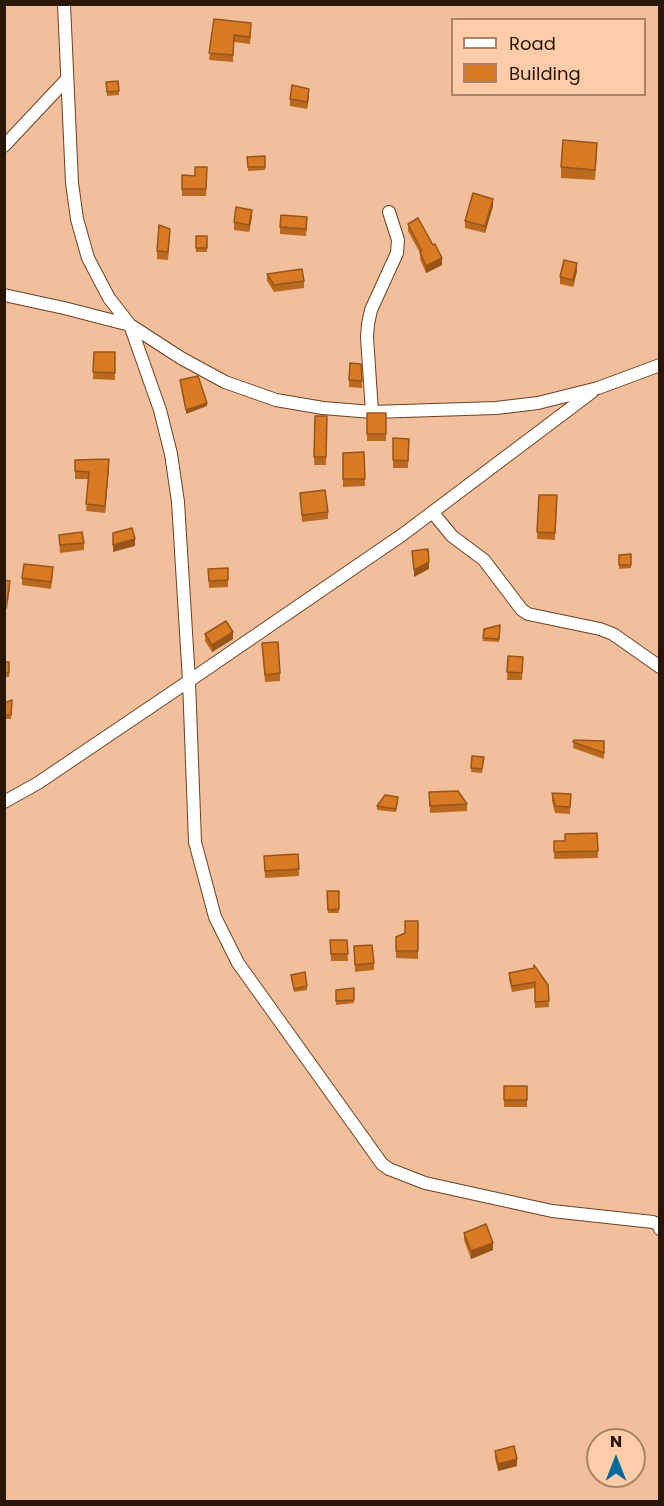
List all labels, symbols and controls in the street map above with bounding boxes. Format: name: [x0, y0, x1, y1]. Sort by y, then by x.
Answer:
legend: [451, 18, 646, 96]
text: Road: [509, 31, 556, 56]
text: Building: [509, 61, 581, 86]
north arrow: [586, 1428, 646, 1488]
text: N: [610, 1430, 622, 1453]

